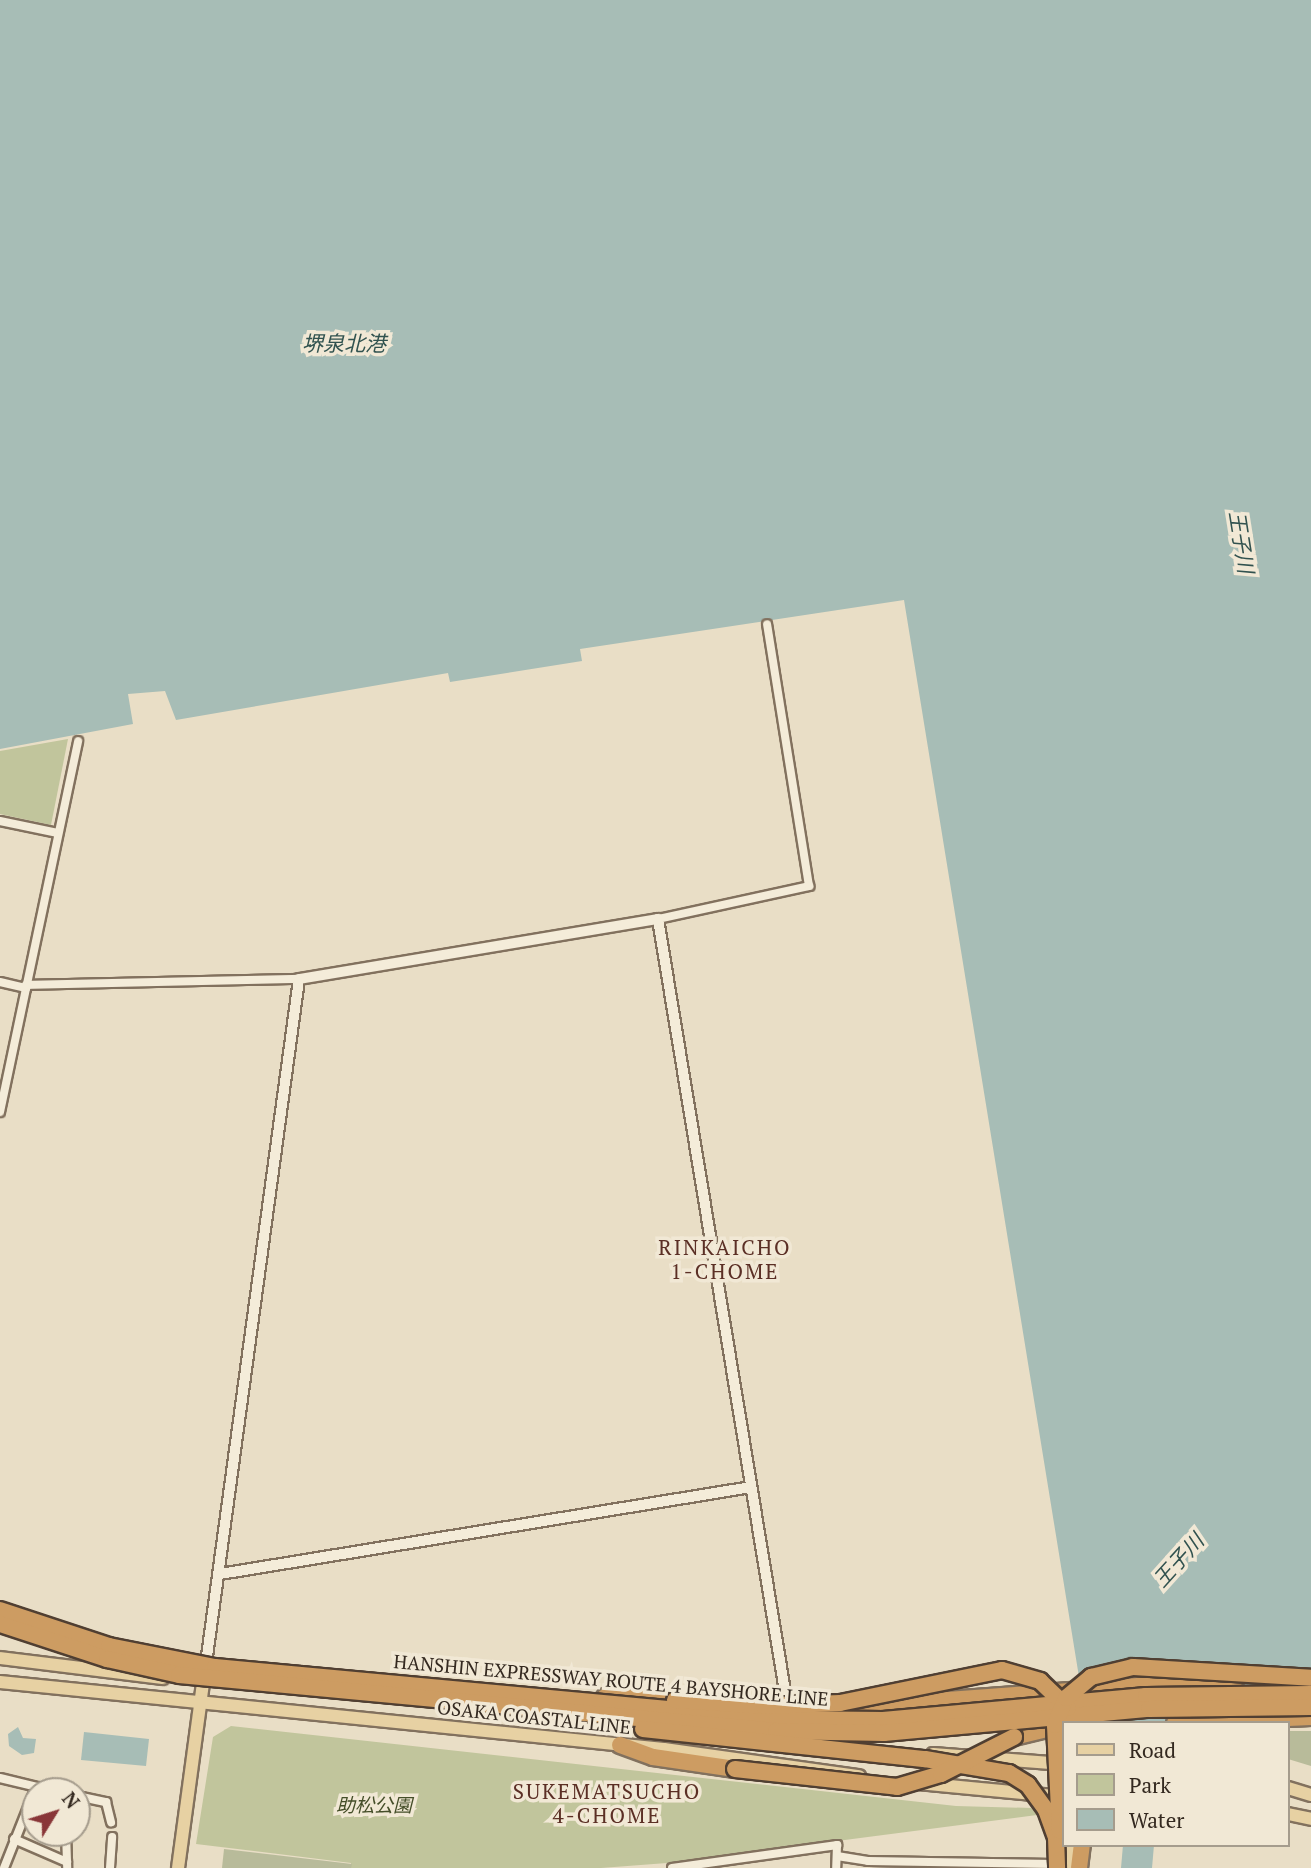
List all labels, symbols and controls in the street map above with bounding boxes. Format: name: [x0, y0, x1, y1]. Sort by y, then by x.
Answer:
water label: 堺泉北港: [302, 330, 386, 356]
water label: 王子川: [1225, 509, 1259, 575]
district label: RINKAICHO 1-CHOME: [659, 1234, 791, 1284]
water label: 王子川: [1148, 1528, 1208, 1592]
street label: HANSHIN EXPRESSWAY ROUTE 4 BAYSHORE LINE: [393, 1650, 829, 1710]
street label: OSAKA COASTAL LINE: [436, 1695, 632, 1739]
legend: [1062, 1721, 1290, 1847]
text: Road: [1129, 1736, 1176, 1764]
text: Park: [1129, 1771, 1171, 1799]
north arrow: [21, 1777, 91, 1847]
district label: SUKEMATSUCHO 4-CHOME: [514, 1778, 700, 1828]
text: N: [57, 1787, 86, 1813]
park label: 助松公園: [336, 1794, 412, 1816]
text: Water: [1129, 1806, 1184, 1834]

